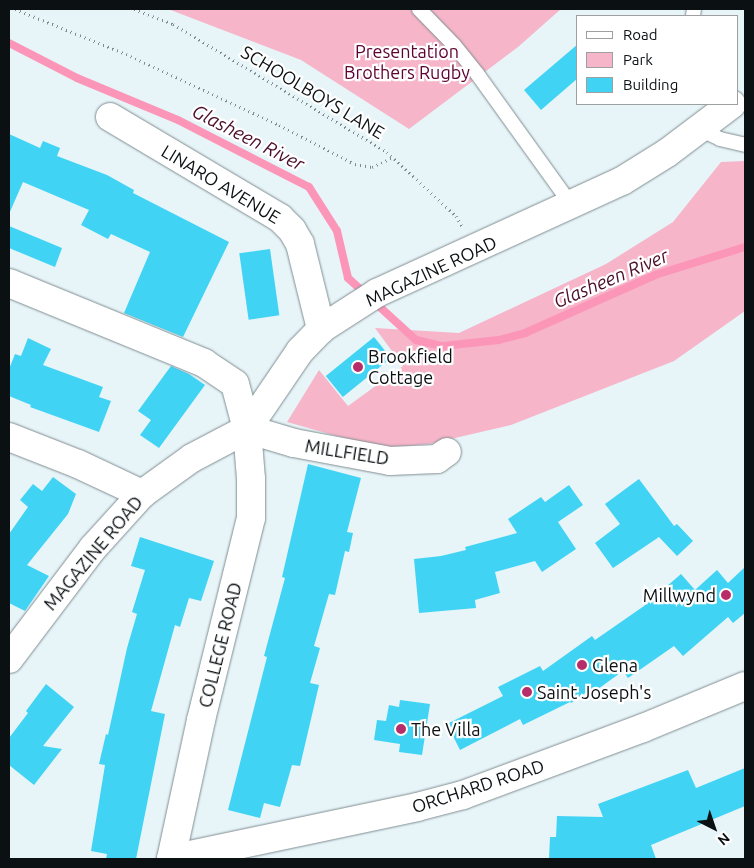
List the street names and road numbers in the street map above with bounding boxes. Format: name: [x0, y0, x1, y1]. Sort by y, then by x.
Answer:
street label: SCHOOLBOYS LANE: [237, 41, 389, 143]
street label: LINARO AVENUE: [158, 140, 284, 228]
street label: MAGAZINE ROAD: [362, 231, 500, 311]
street label: MILLFIELD: [304, 435, 390, 469]
street label: MAGAZINE ROAD: [39, 492, 147, 614]
street label: COLLEGE ROAD: [194, 580, 246, 710]
street label: ORCHARD ROAD: [409, 754, 547, 818]

